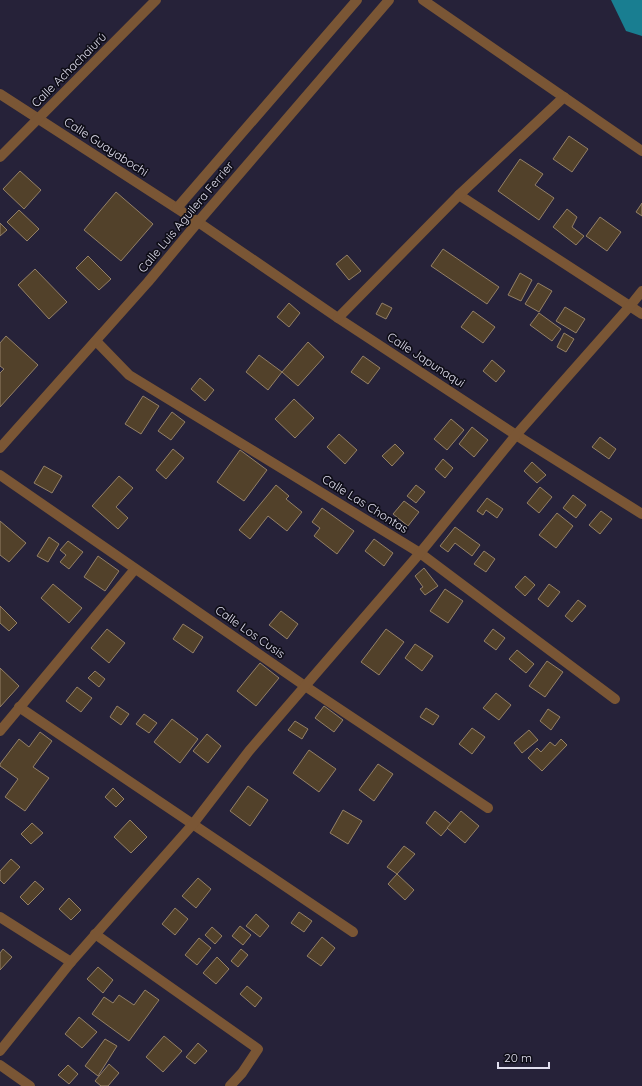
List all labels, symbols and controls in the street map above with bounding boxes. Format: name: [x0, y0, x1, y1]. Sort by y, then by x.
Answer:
street label: Calle Achachaiurú: [28, 29, 109, 110]
street label: Calle Guayabochi: [61, 114, 151, 179]
street label: Calle Luis Aguilera Ferrier: [135, 158, 237, 275]
street label: Calle Japunaqui: [385, 329, 468, 390]
street label: Calle Las Chontas: [319, 471, 411, 536]
street label: Calle Los Cusis: [213, 602, 288, 661]
scale bar: [498, 1044, 549, 1070]
text: 20 m: [504, 1050, 532, 1065]

